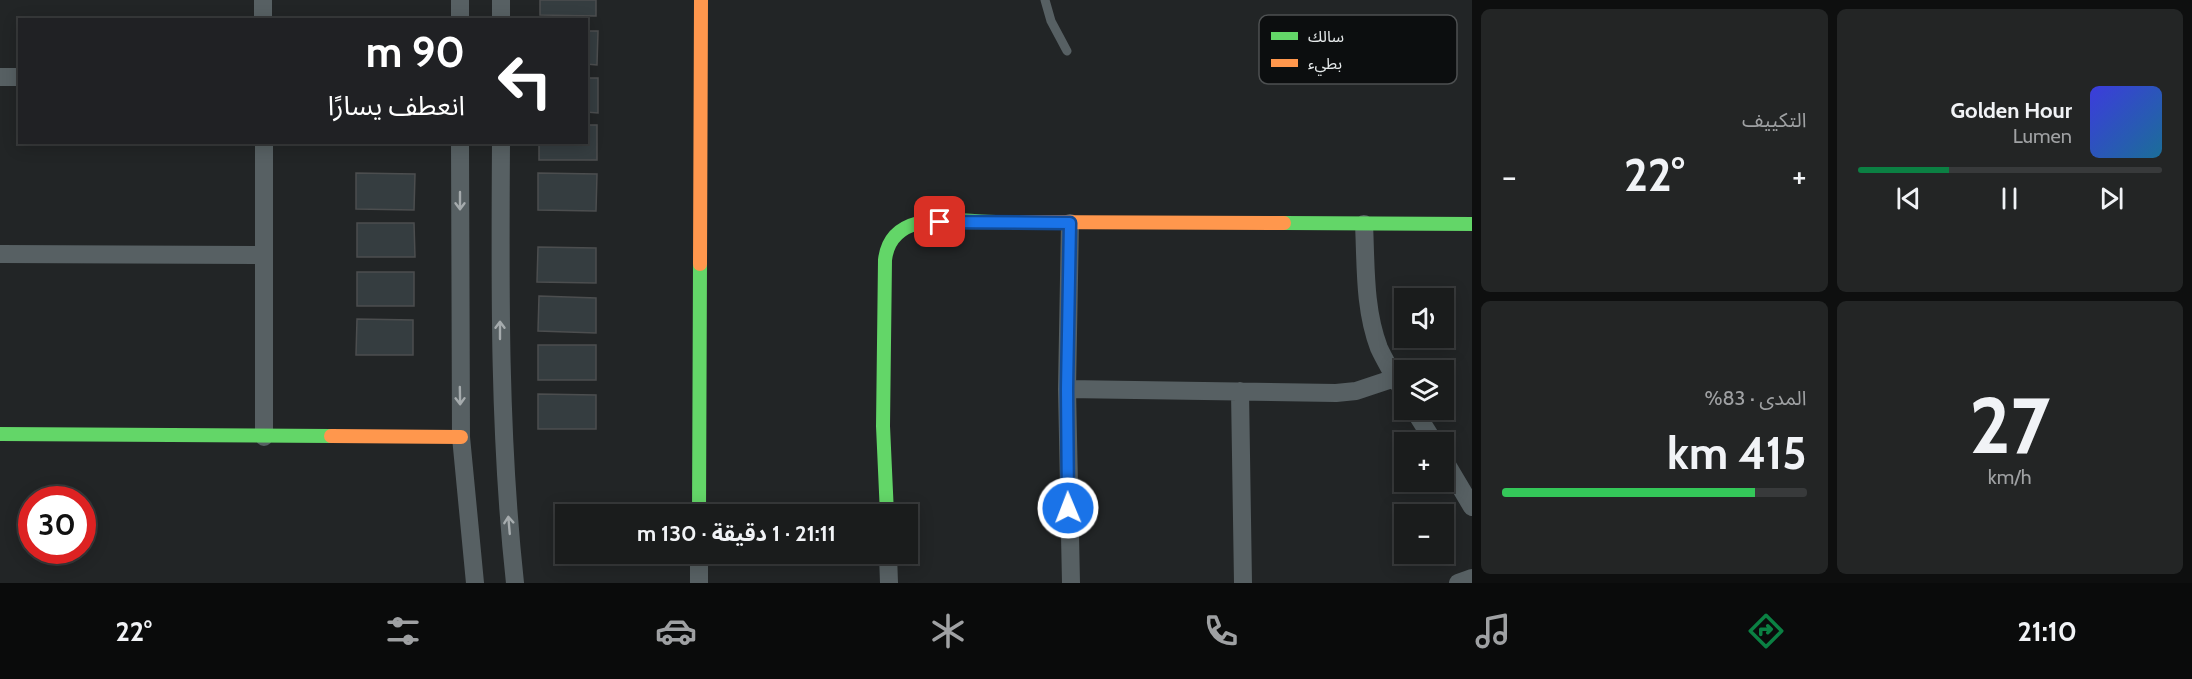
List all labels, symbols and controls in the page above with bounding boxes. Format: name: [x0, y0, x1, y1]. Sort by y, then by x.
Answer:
legend: [1259, 15, 1457, 84]
text: 90 m: [366, 26, 465, 78]
text: سالك: [1308, 27, 1344, 46]
icon: left: [486, 42, 564, 120]
text: بطيء: [1308, 54, 1342, 76]
text: انعطف يسارًا: [328, 89, 465, 122]
text: Golden Hour: [1951, 97, 2072, 124]
text: التكييف: [1742, 108, 1807, 132]
text: Lumen: [2013, 124, 2072, 148]
text: 22°: [1624, 148, 1685, 202]
text: −: [1502, 156, 1517, 196]
text: +: [1792, 156, 1807, 196]
icon: previous: [1892, 182, 1925, 215]
icon: pause: [1993, 182, 2026, 215]
icon: next: [2095, 182, 2128, 215]
one-way arrow: [454, 190, 466, 210]
pin: [914, 196, 965, 247]
icon: arrive: [923, 205, 956, 238]
map controls: [1394, 288, 1454, 564]
button: sound: [1394, 288, 1454, 348]
one-way arrow: [494, 321, 506, 341]
button: layers: [1394, 360, 1454, 420]
text: 27: [1969, 378, 2050, 473]
one-way arrow: [454, 385, 466, 405]
text: المدى · 83%: [1704, 386, 1807, 410]
text: 415 km: [1667, 426, 1807, 480]
button: +: [1394, 432, 1454, 492]
text: km/h: [1988, 465, 2032, 489]
position arrow: [1036, 476, 1100, 540]
speed limit sign: 30: [18, 486, 96, 564]
button: −: [1394, 504, 1454, 564]
one-way arrow: [503, 515, 514, 535]
text: 21:11 · 1 دقيقة · 130 m: [637, 520, 836, 547]
icon: filters: [382, 610, 424, 652]
icon: car: [655, 610, 697, 652]
icon: climate: [927, 610, 969, 652]
icon: phone: [1200, 610, 1242, 652]
icon: music: [1472, 610, 1514, 652]
icon: directions: [1745, 610, 1787, 652]
text: 22°: [115, 615, 152, 648]
text: 21:10: [2017, 615, 2077, 648]

